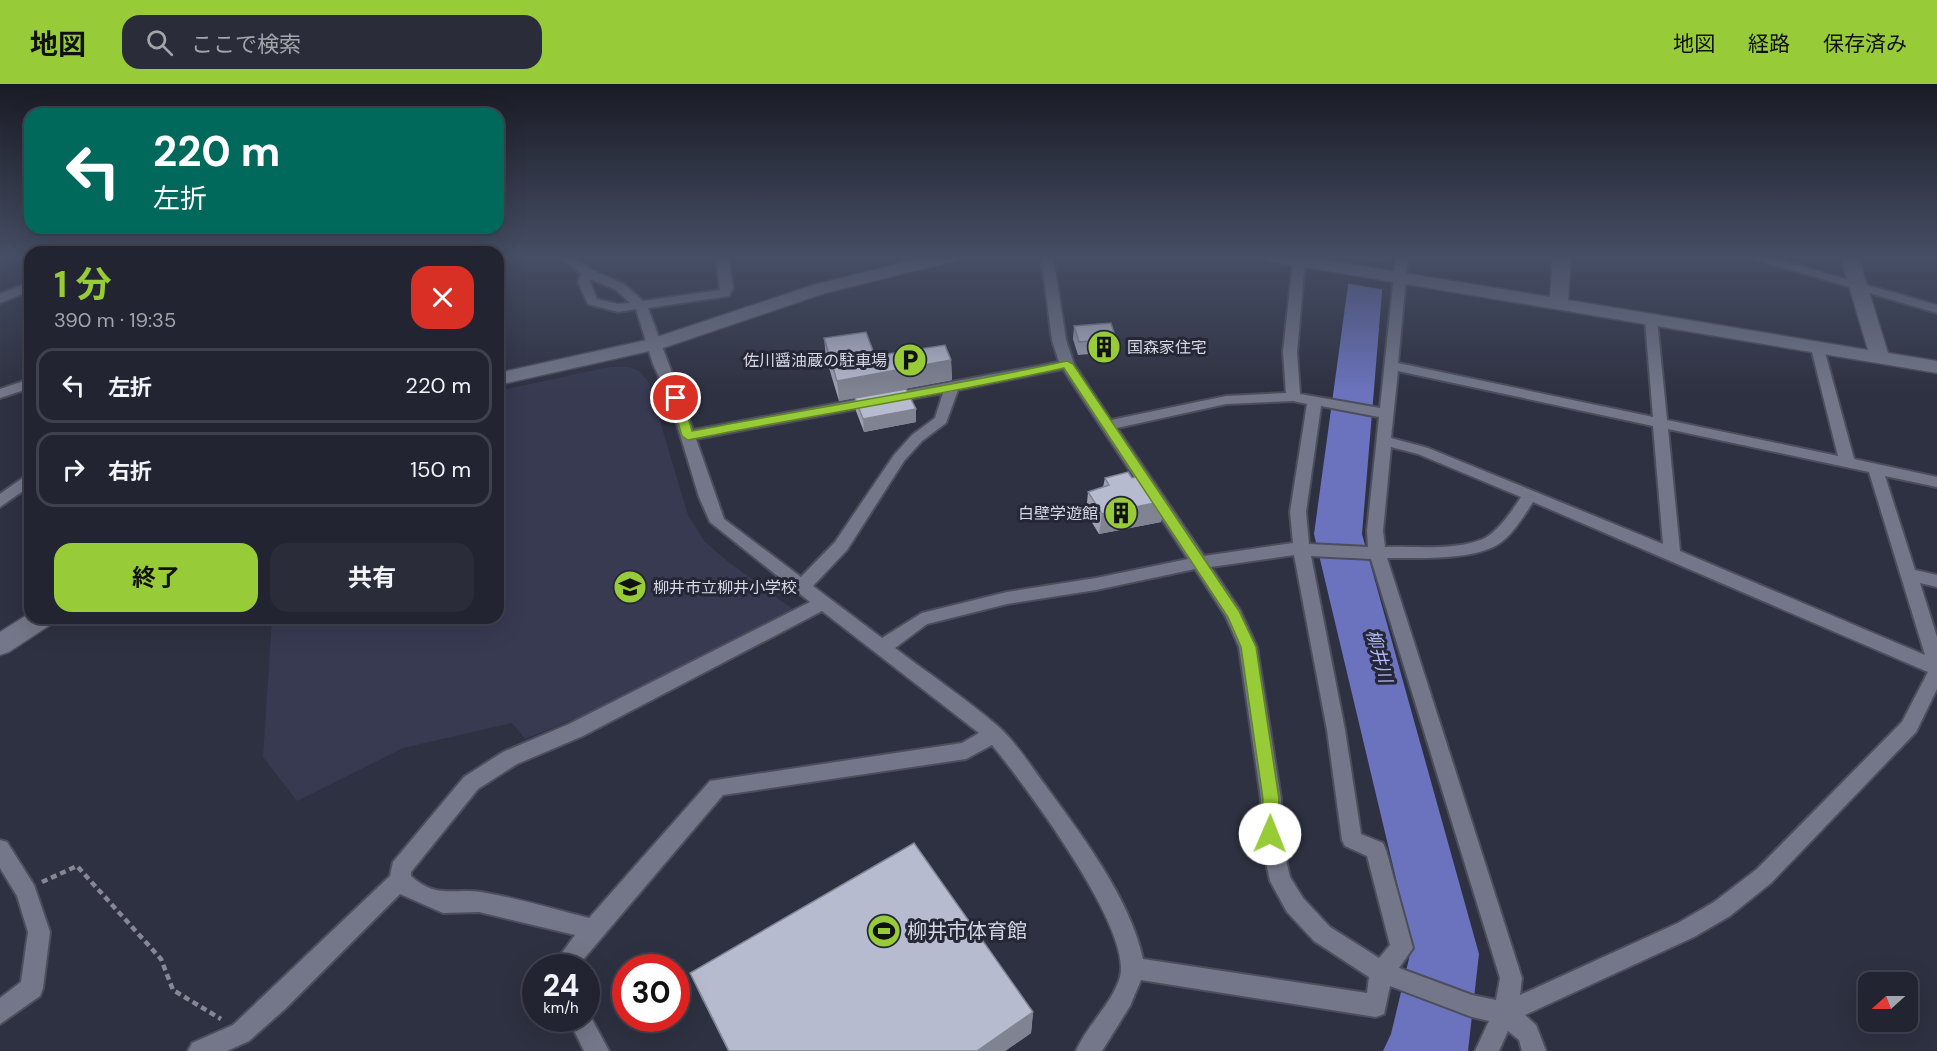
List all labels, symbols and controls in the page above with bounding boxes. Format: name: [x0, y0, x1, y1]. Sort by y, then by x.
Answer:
search box: [122, 15, 542, 69]
text: 地図: [30, 26, 86, 63]
icon: search: [143, 26, 176, 59]
text: ここで検索: [191, 30, 301, 59]
text: 地図: [1673, 30, 1715, 58]
text: 経路: [1748, 30, 1790, 58]
text: 保存済み: [1823, 30, 1907, 58]
text: 220 m: [153, 124, 280, 179]
icon: left: [54, 132, 132, 210]
text: 左折: [153, 181, 207, 216]
text: 1 分: [54, 261, 112, 308]
button: close: [411, 266, 474, 329]
text: 390 m · 19:35: [54, 307, 176, 333]
building icon: 国森家住宅: [1086, 329, 1122, 365]
place label: 国森家住宅: [1127, 337, 1207, 358]
parking icon: 佐川醤油蔵の駐車場: [892, 342, 928, 378]
place label: 佐川醤油蔵の駐車場: [743, 350, 887, 371]
icon: left: [57, 369, 90, 402]
text: 220 m: [405, 371, 471, 400]
pin: [650, 372, 701, 423]
text: 左折: [108, 373, 152, 402]
icon: arrive: [659, 381, 692, 414]
icon: right: [57, 453, 90, 486]
text: 150 m: [410, 455, 471, 484]
text: 右折: [108, 457, 152, 486]
building icon: 白壁学遊館: [1103, 495, 1139, 531]
place label: 白壁学遊館: [1018, 503, 1098, 524]
button: 終了: [54, 543, 258, 612]
button: 共有: [270, 543, 474, 612]
school or university icon: 柳井市立柳井小学校: [612, 569, 648, 605]
place label: 柳井市立柳井小学校: [653, 577, 797, 598]
water label: 柳井川: [1360, 627, 1398, 687]
position arrow: [1238, 802, 1302, 866]
sports icon: 柳井市体育館: [866, 913, 902, 949]
place label: 柳井市体育館: [907, 918, 1027, 944]
speed limit sign: 30: [612, 954, 690, 1032]
text: 24: [543, 966, 579, 1005]
north arrow: [1858, 972, 1918, 1032]
map controls: [1858, 972, 1918, 1032]
text: km/h: [543, 998, 579, 1018]

